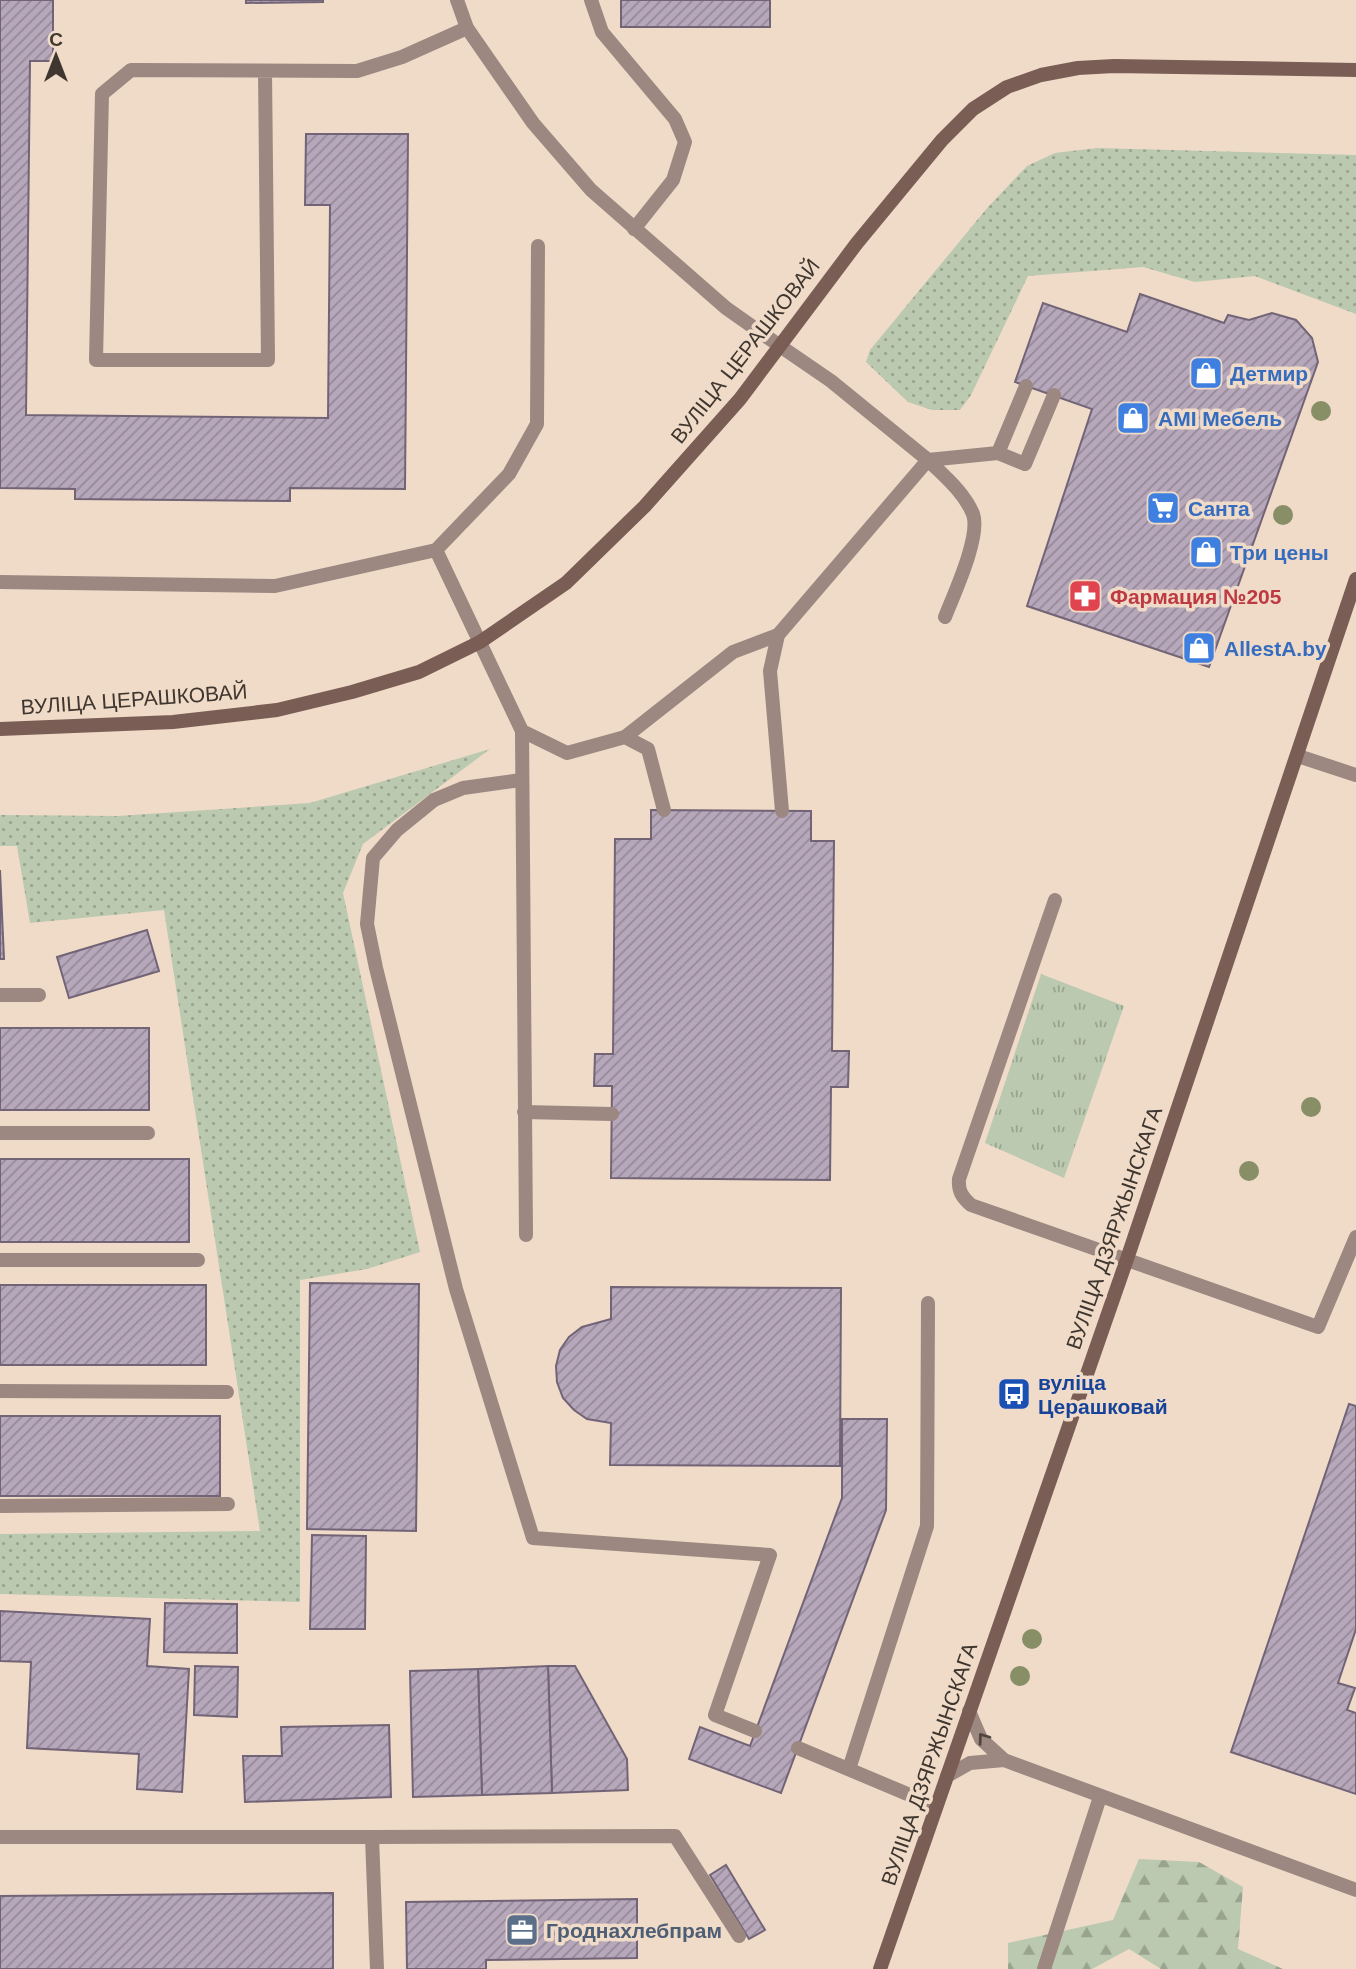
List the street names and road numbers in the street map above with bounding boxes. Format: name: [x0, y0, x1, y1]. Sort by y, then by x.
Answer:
street label: ВУЛІЦА ЦЕРАШКОВАЙ: [666, 254, 824, 448]
street label: ВУЛІЦА ЦЕРАШКОВАЙ: [20, 680, 248, 718]
street label: ВУЛІЦА ДЗЯРЖЫНСКАГА: [1062, 1104, 1166, 1352]
street label: ВУЛІЦА ДЗЯРЖЫНСКАГА: [877, 1640, 981, 1888]

